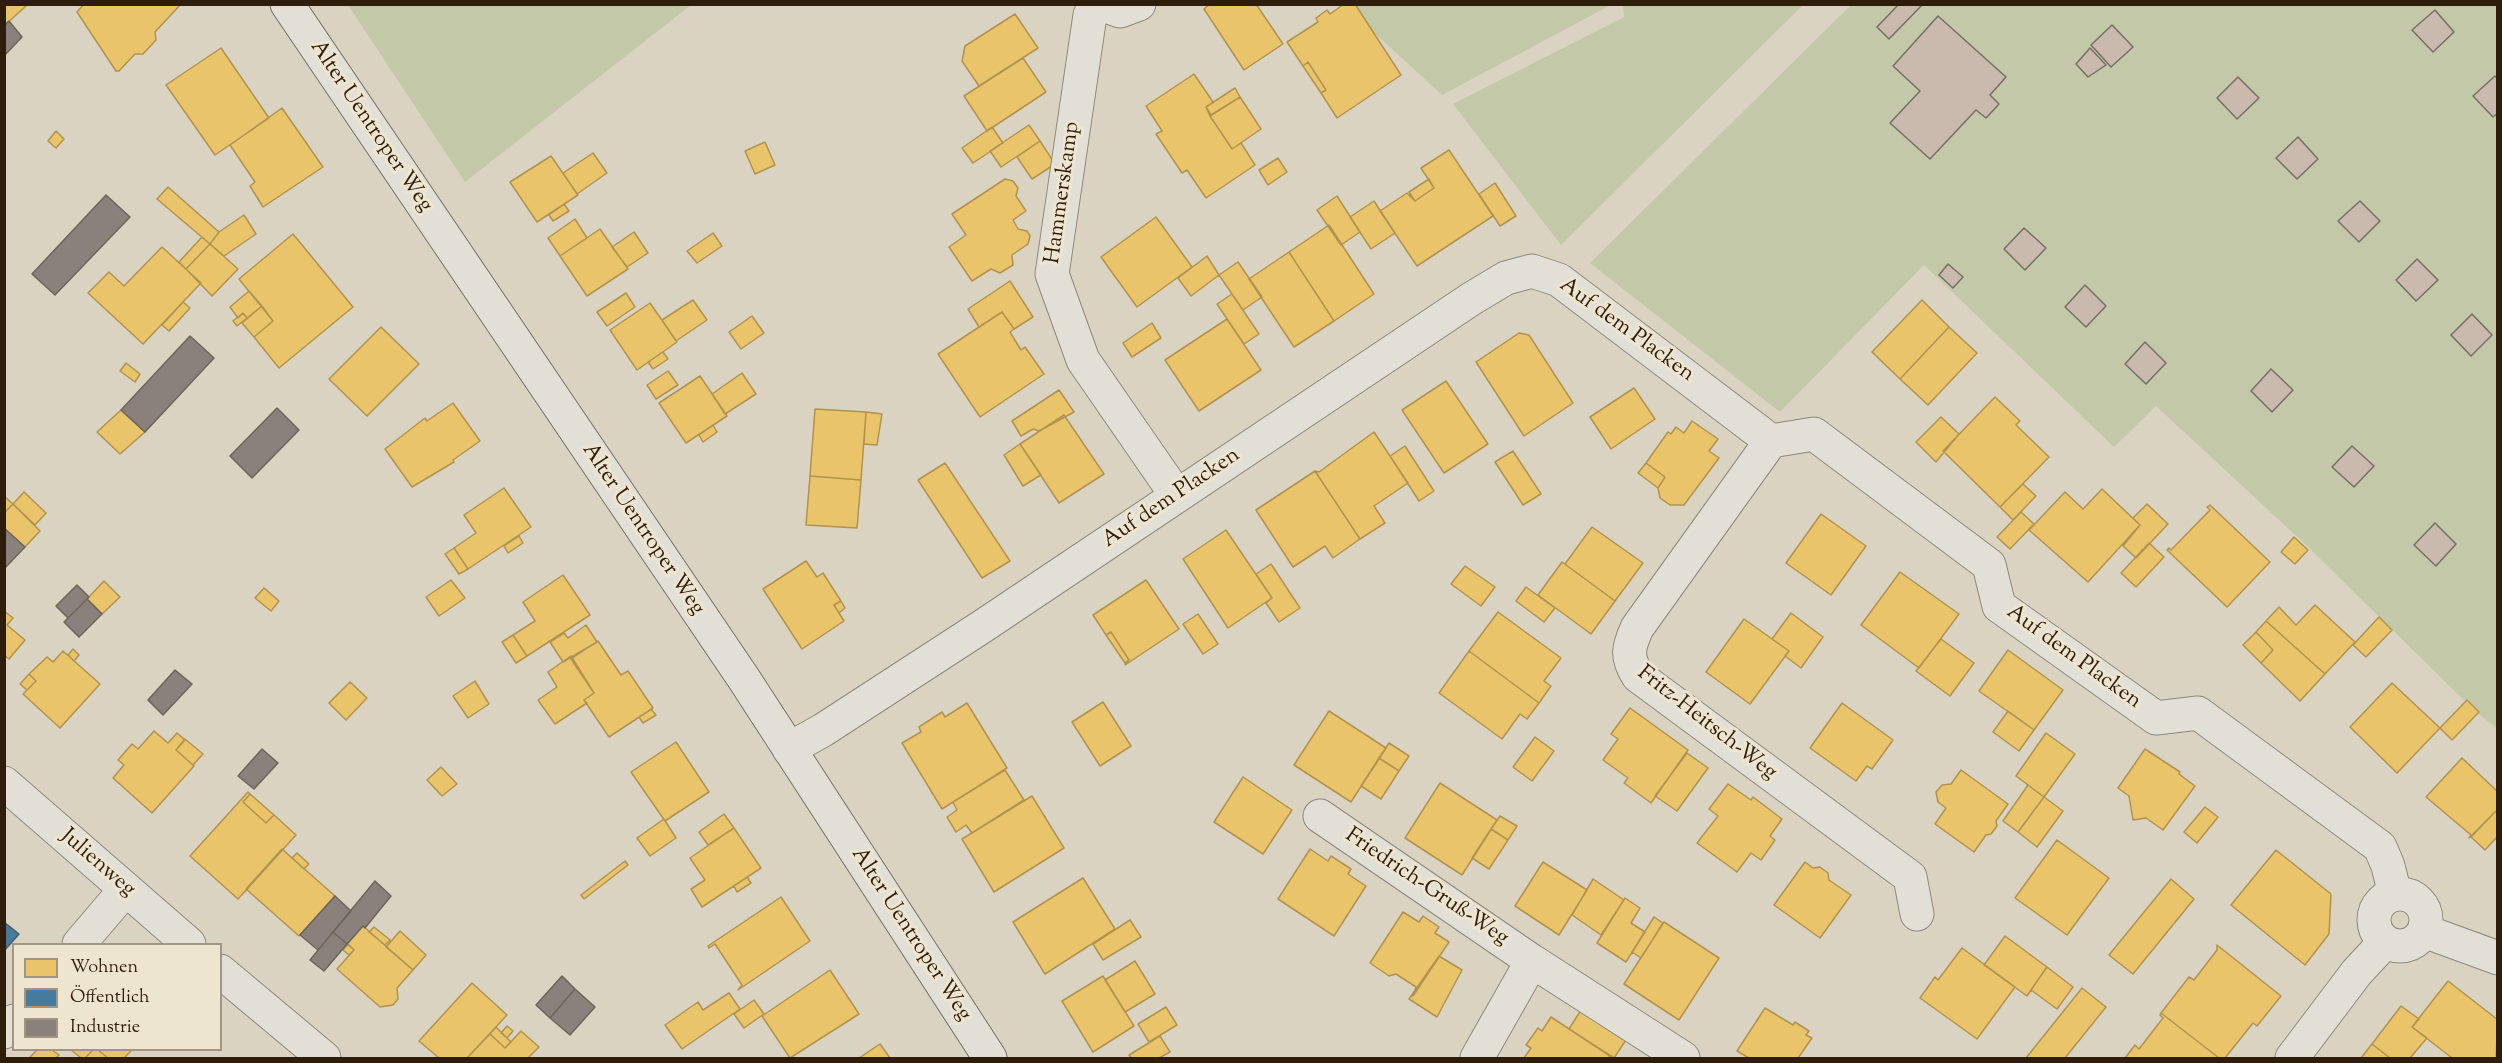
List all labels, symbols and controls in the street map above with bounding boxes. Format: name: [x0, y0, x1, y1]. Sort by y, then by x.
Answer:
street label: Alter Uentroper Weg: [303, 36, 437, 218]
street label: Hammerskamp: [1041, 120, 1087, 266]
street label: Auf dem Placken: [1553, 273, 1699, 389]
street label: Alter Uentroper Weg: [575, 439, 709, 621]
street label: Auf dem Placken: [1098, 443, 1246, 555]
street label: Auf dem Placken: [2000, 600, 2146, 716]
street label: Fritz-Heitsch-Weg: [1631, 661, 1781, 787]
street label: Friedrich-Gruß-Weg: [1339, 823, 1513, 953]
street label: Julienweg: [54, 824, 140, 904]
street label: Alter Uentroper Weg: [844, 843, 976, 1027]
legend: [12, 943, 222, 1051]
text: Wohnen: [70, 955, 138, 981]
text: Öffentlich: [70, 985, 150, 1011]
text: Industrie: [70, 1015, 140, 1041]

